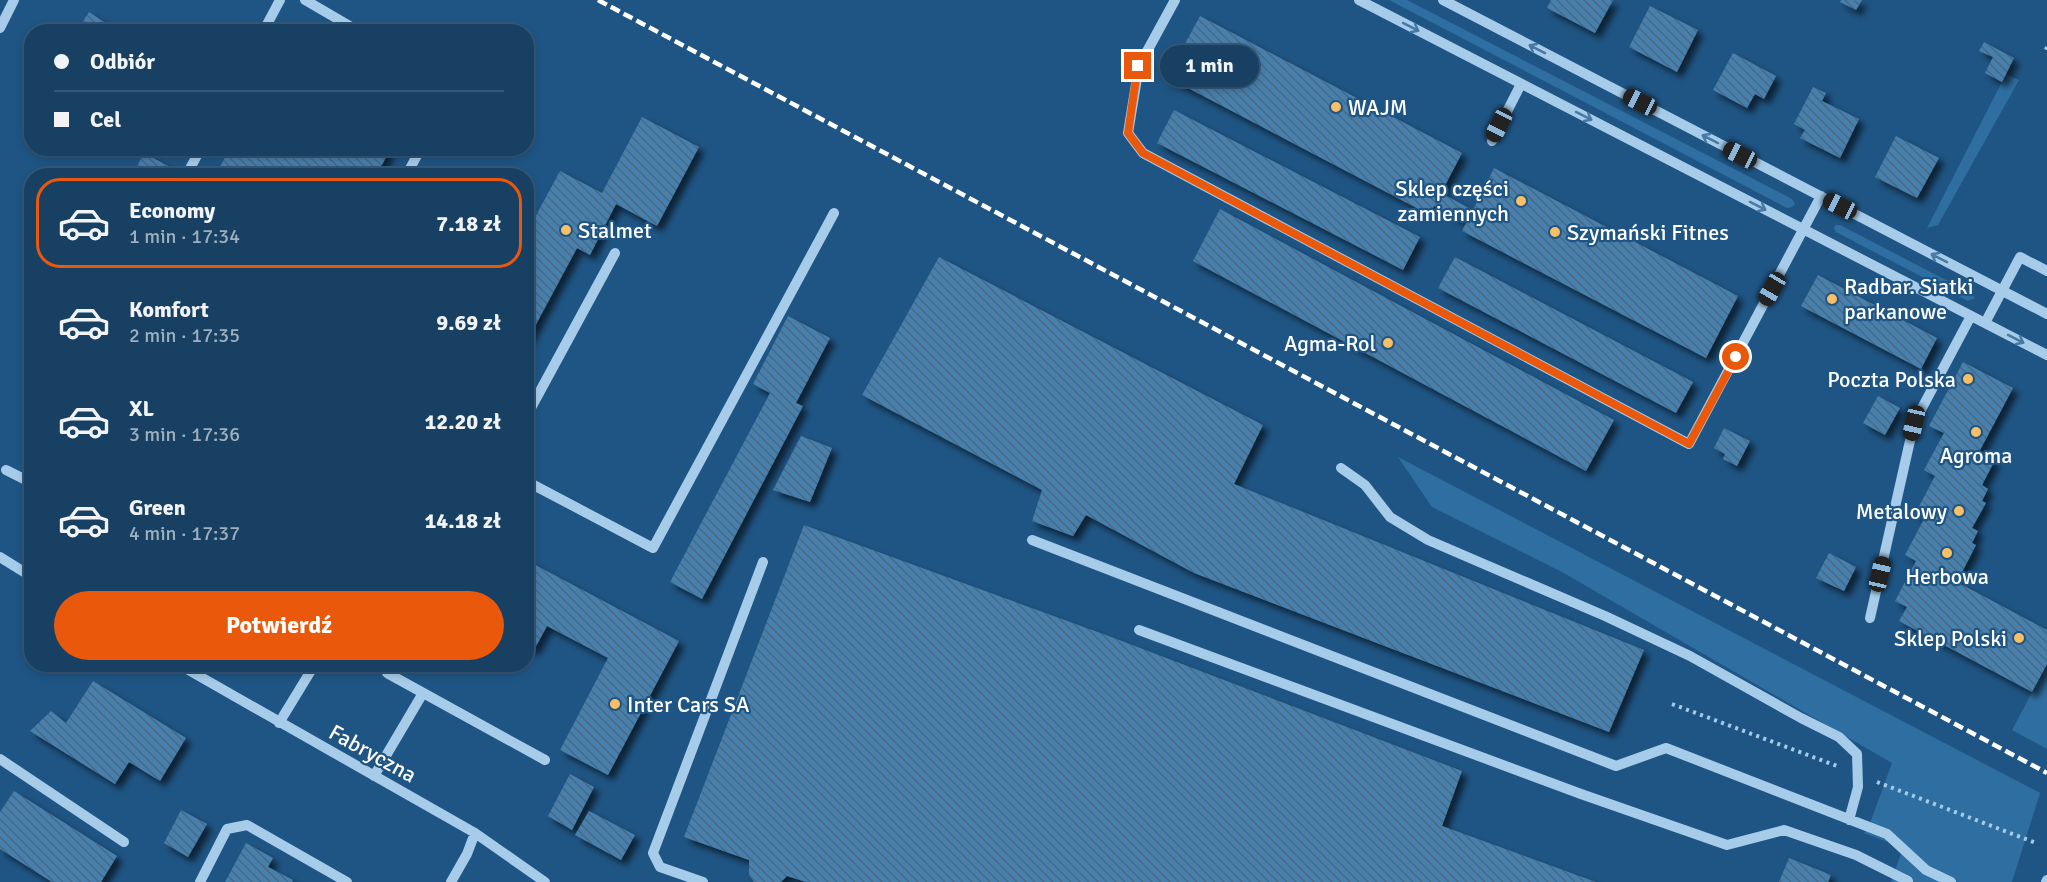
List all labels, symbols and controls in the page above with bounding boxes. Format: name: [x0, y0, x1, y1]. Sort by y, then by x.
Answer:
one-way arrow: [1402, 22, 1420, 33]
one-way arrow: [1529, 43, 1546, 55]
callout: 1 min: [1159, 45, 1258, 87]
text: Odbiór: [90, 48, 155, 75]
route end: [1124, 52, 1151, 79]
text: 1 min: [1185, 53, 1234, 78]
car: [1620, 86, 1660, 118]
place label: WAJM: [1348, 94, 1408, 121]
marker: WAJM: [1329, 100, 1343, 114]
car: [1483, 105, 1515, 145]
text: Cel: [90, 106, 121, 133]
one-way arrow: [1575, 111, 1593, 123]
one-way arrow: [1702, 133, 1719, 145]
car: [1720, 139, 1760, 171]
place label: Sklep części zamiennych: [1395, 175, 1509, 227]
car: [1820, 190, 1860, 222]
marker: Sklep części zamiennych: [1514, 194, 1528, 208]
icon: car: [57, 196, 111, 250]
text: Economy: [129, 197, 215, 224]
one-way arrow: [1748, 201, 1766, 212]
text: 7.18 zł: [436, 210, 501, 237]
place label: Stalmet: [578, 217, 652, 244]
place label: Szymański Fitnes: [1567, 219, 1729, 246]
marker: Stalmet: [559, 223, 573, 237]
text: 1 min · 17:34: [129, 224, 240, 249]
marker: Szymański Fitnes: [1548, 225, 1562, 239]
one-way arrow: [1931, 251, 1949, 263]
car: [1755, 269, 1789, 309]
place label: Radbar. Siatki parkanowe: [1844, 273, 1973, 325]
marker: Radbar. Siatki parkanowe: [1825, 292, 1839, 306]
icon: car: [57, 295, 111, 349]
text: Komfort: [129, 296, 209, 323]
text: 9.69 zł: [436, 309, 501, 336]
text: 2 min · 17:35: [129, 323, 240, 348]
place label: Agma-Rol: [1284, 330, 1376, 357]
one-way arrow: [2007, 333, 2024, 345]
marker: Agma-Rol: [1381, 336, 1395, 350]
route start: [1722, 343, 1749, 370]
place label: Poczta Polska: [1827, 366, 1956, 393]
marker: Poczta Polska: [1961, 372, 1975, 386]
icon: car: [57, 394, 111, 448]
text: XL: [129, 395, 154, 422]
car: [1901, 403, 1927, 443]
text: 12.20 zł: [424, 408, 501, 435]
text: 3 min · 17:36: [129, 422, 240, 447]
marker: Agroma: [1969, 425, 1983, 439]
place label: Agroma: [1940, 442, 2012, 469]
icon: car: [57, 493, 111, 547]
text: Green: [129, 494, 186, 521]
place label: Metalowy: [1856, 498, 1948, 525]
marker: Metalowy: [1952, 504, 1966, 518]
text: 14.18 zł: [424, 507, 501, 534]
text: 4 min · 17:37: [129, 521, 240, 546]
marker: Herbowa: [1940, 546, 1954, 560]
car: [1867, 554, 1893, 594]
place label: Herbowa: [1905, 563, 1989, 590]
button: Potwierdź: [54, 591, 504, 660]
place label: Sklep Polski: [1894, 625, 2007, 652]
marker: Sklep Polski: [2012, 631, 2026, 645]
place label: Inter Cars SA: [627, 691, 750, 718]
marker: Inter Cars SA: [608, 697, 622, 711]
street label: Fabryczna: [324, 718, 421, 788]

